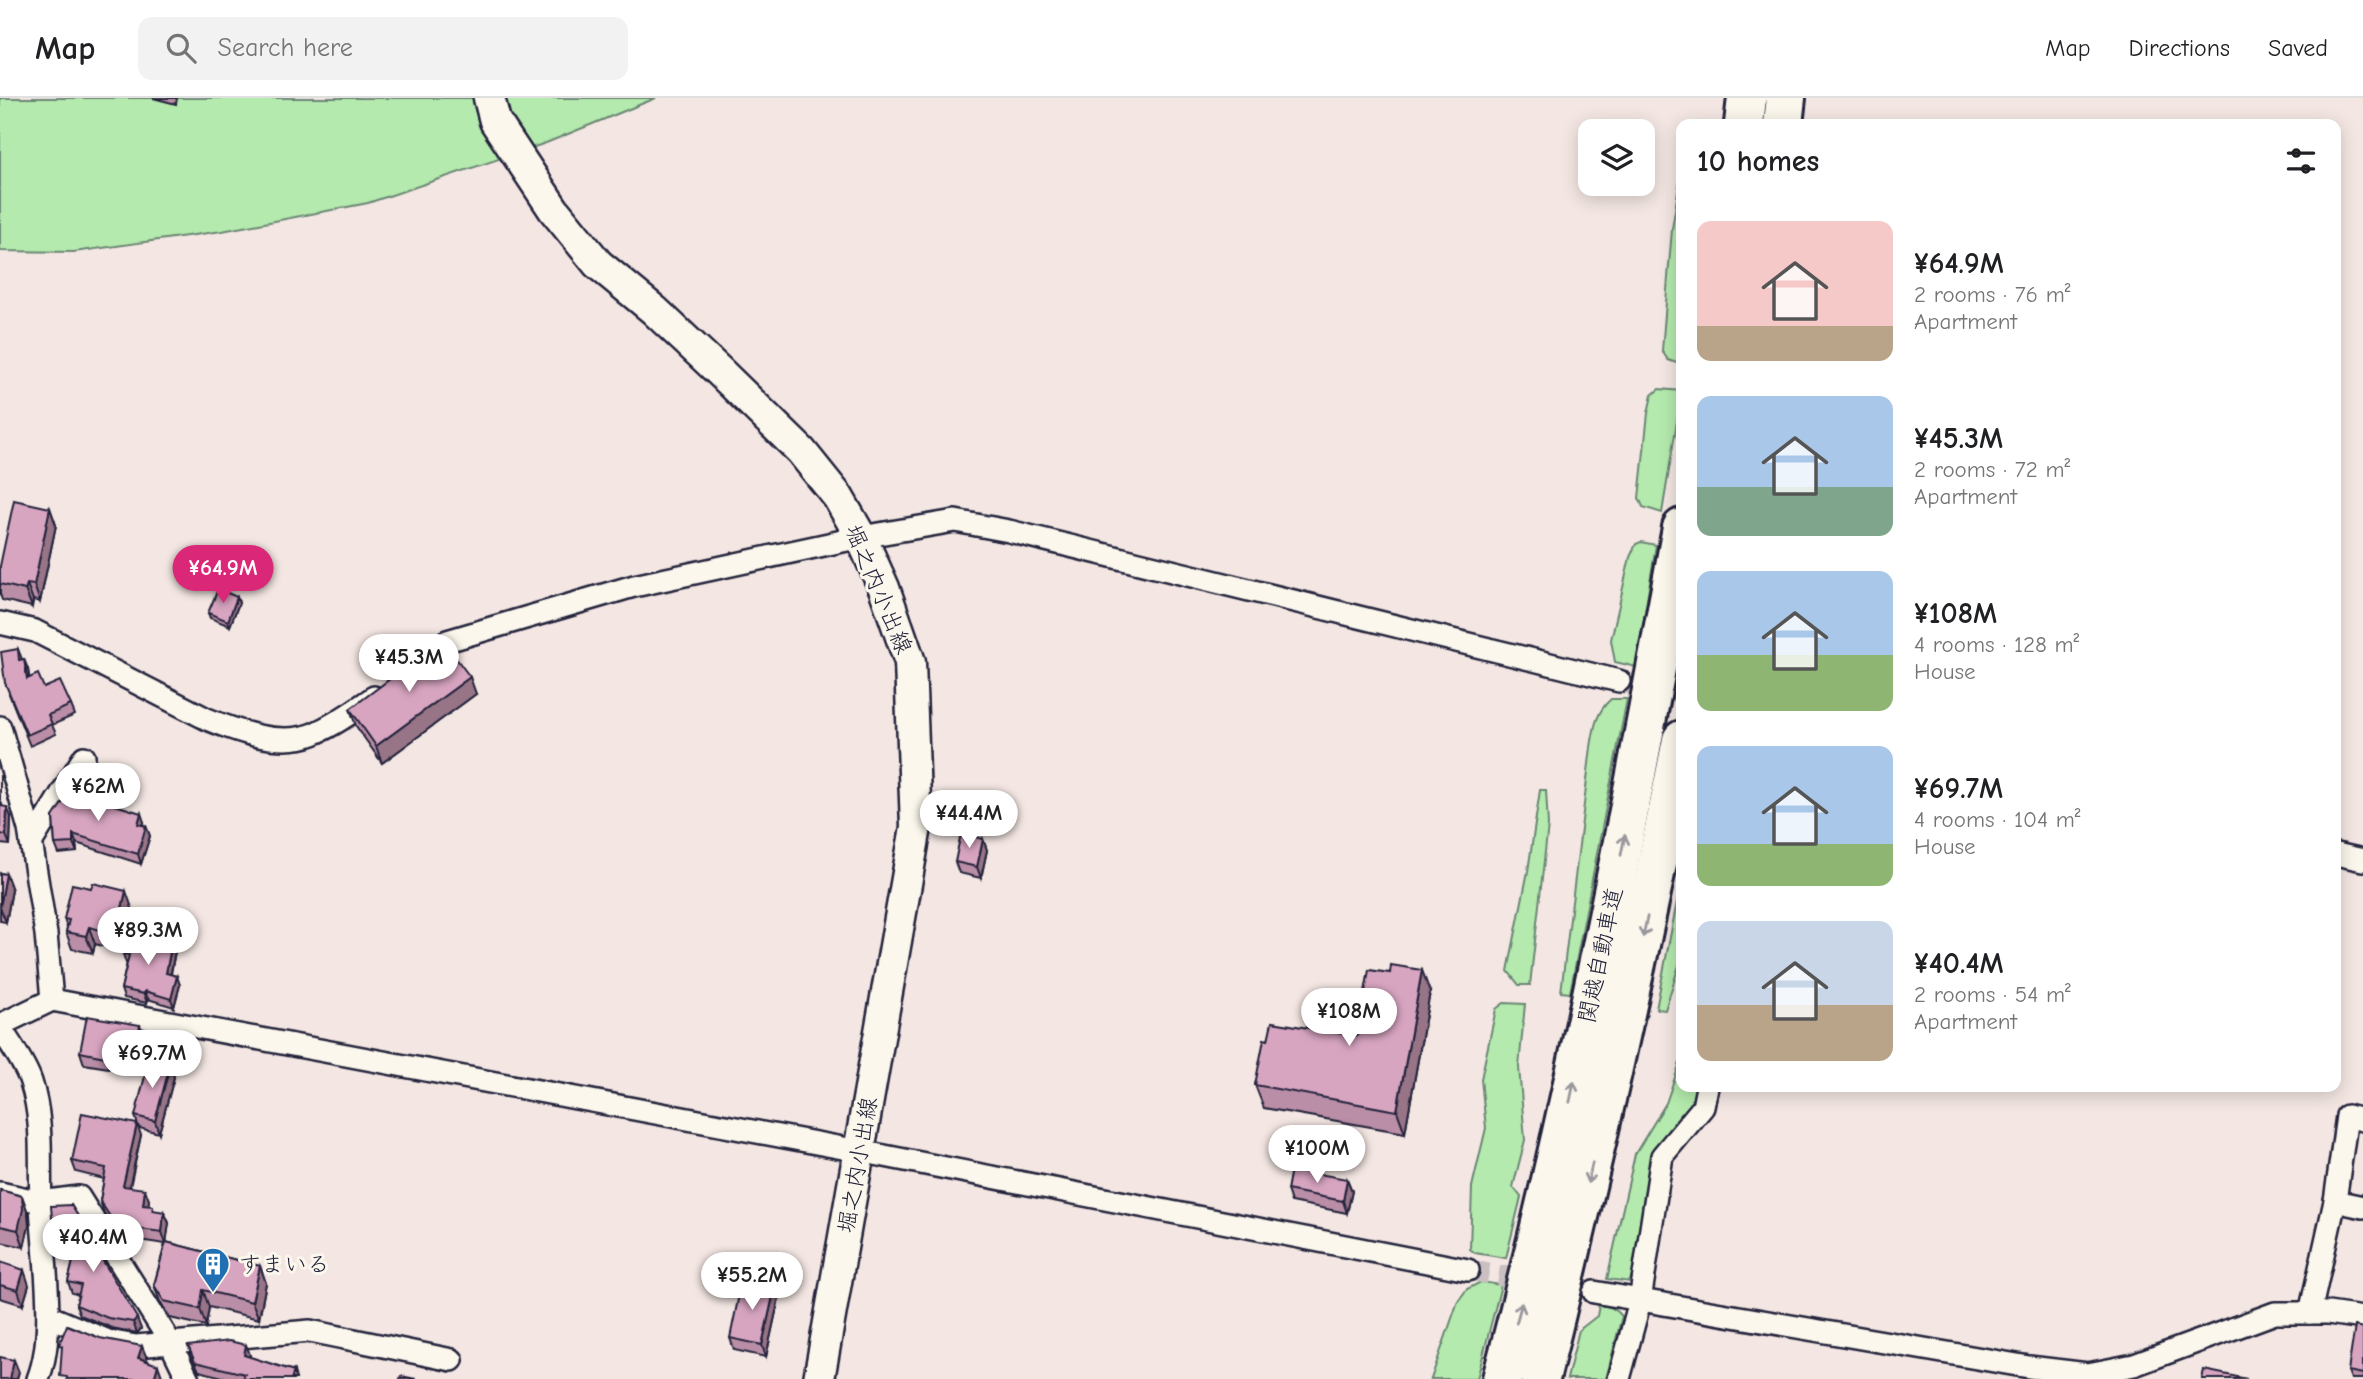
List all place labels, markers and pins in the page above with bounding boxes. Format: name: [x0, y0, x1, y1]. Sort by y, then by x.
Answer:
pin: ¥64.9M: [166, 546, 280, 605]
pin: ¥45.3M: [352, 634, 466, 694]
pin: ¥62M: [57, 764, 139, 823]
pin: ¥44.4M: [912, 790, 1026, 850]
pin: ¥89.3M: [91, 908, 205, 967]
pin: ¥108M: [1300, 988, 1398, 1048]
pin: ¥69.7M: [95, 1030, 209, 1090]
pin: ¥100M: [1268, 1126, 1366, 1185]
pin: ¥40.4M: [36, 1214, 150, 1274]
building icon: すまいる: [194, 1245, 232, 1294]
place label: すまいる: [238, 1251, 330, 1278]
pin: ¥55.2M: [695, 1252, 809, 1312]

